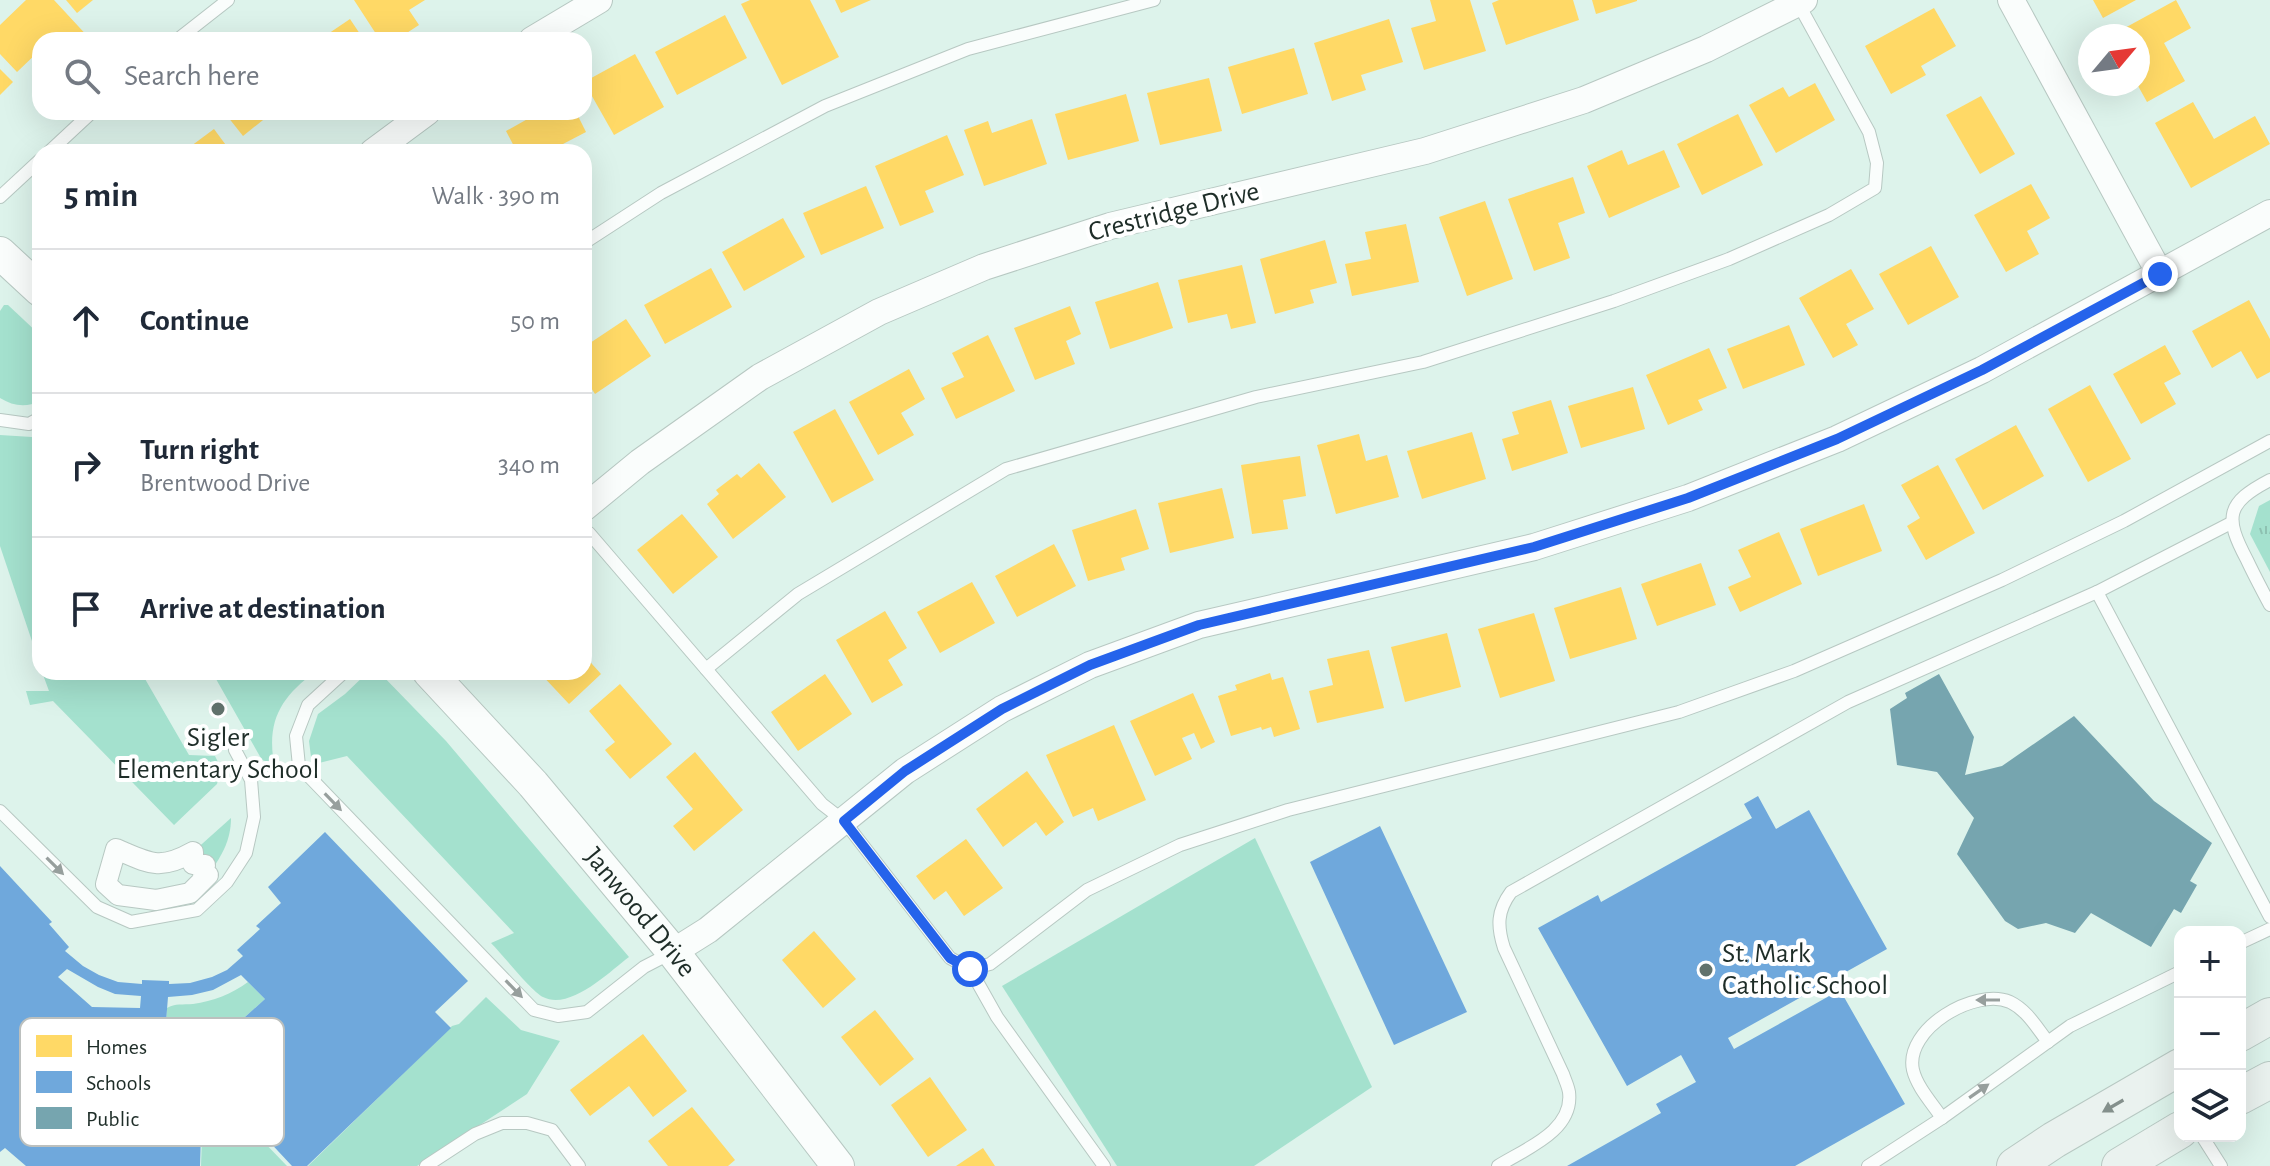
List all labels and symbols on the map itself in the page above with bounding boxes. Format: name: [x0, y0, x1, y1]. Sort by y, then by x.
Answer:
north arrow: [2078, 24, 2150, 96]
street label: Crestridge Drive: [1086, 177, 1262, 247]
route end: [2142, 256, 2178, 292]
marker: Sigler Elementary School: [209, 700, 227, 718]
place label: Sigler Elementary School: [116, 724, 320, 784]
one-way arrow: [324, 792, 342, 811]
street label: Janwood Drive: [579, 843, 701, 982]
one-way arrow: [45, 856, 64, 875]
place label: St. Mark Catholic School: [1722, 940, 1888, 1000]
route start: [952, 951, 988, 987]
marker: St. Mark Catholic School: [1697, 961, 1715, 979]
one-way arrow: [504, 979, 522, 998]
one-way arrow: [1975, 994, 2000, 1006]
legend: [20, 1018, 284, 1146]
text: Homes: [86, 1036, 147, 1058]
text: Schools: [86, 1072, 151, 1094]
one-way arrow: [1968, 1083, 1990, 1099]
one-way arrow: [2102, 1099, 2124, 1113]
text: Public: [86, 1108, 139, 1130]

